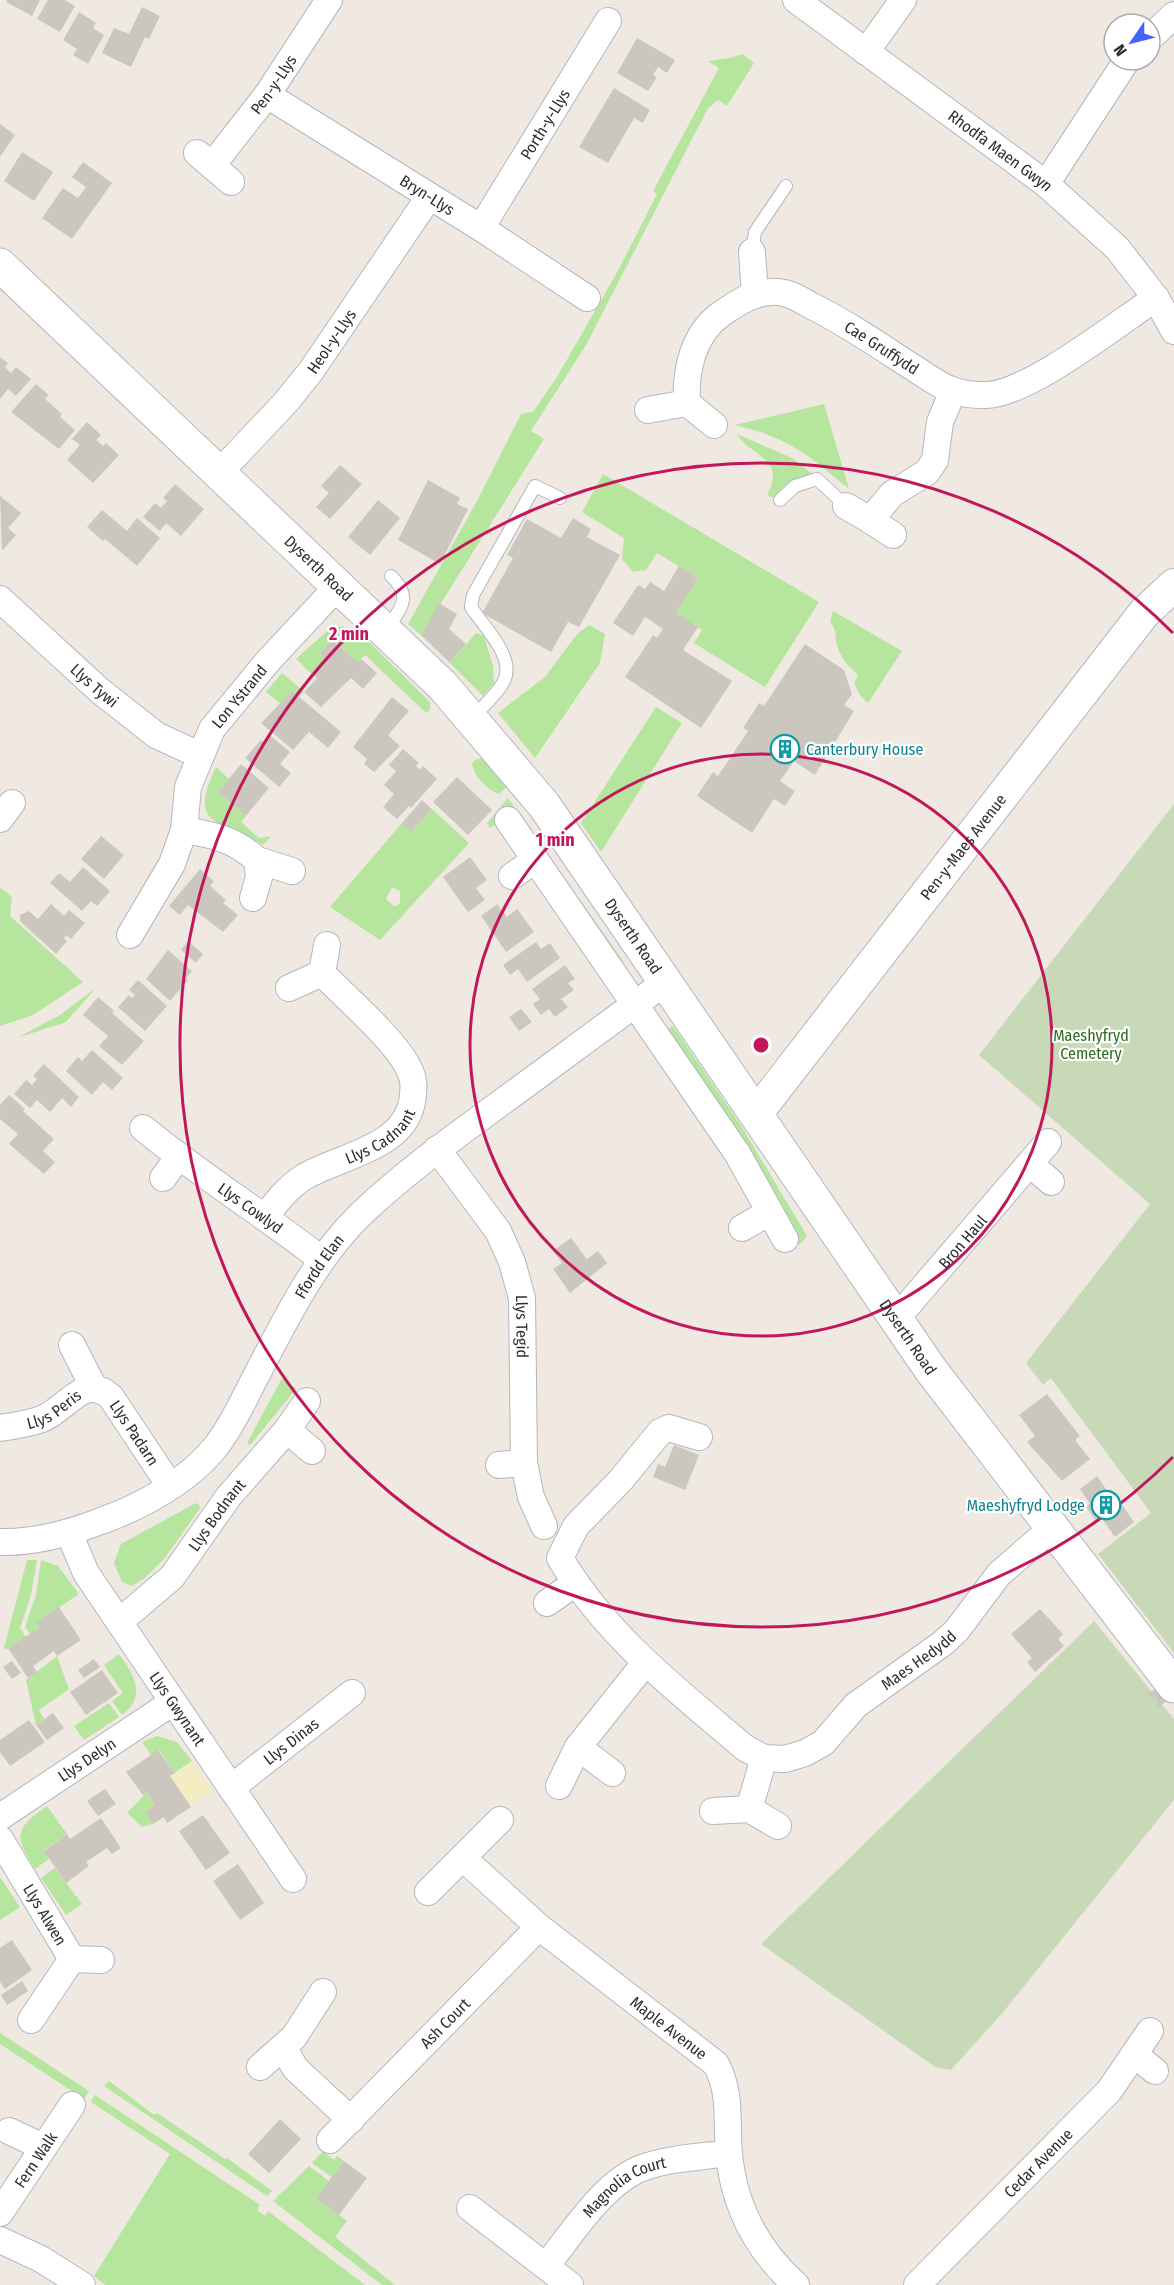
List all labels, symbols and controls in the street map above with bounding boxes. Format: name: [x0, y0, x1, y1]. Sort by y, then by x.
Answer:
north arrow: [1102, 12, 1162, 72]
text: N: [1110, 41, 1131, 60]
street label: Pen-y-Llys: [247, 51, 301, 118]
street label: Porth-y-Llys: [516, 85, 574, 163]
street label: Rhodfa Maen Gwyn: [944, 106, 1057, 195]
street label: Bryn-Llys: [396, 171, 458, 219]
street label: Heol-y-Llys: [303, 306, 360, 377]
street label: Cae Gruffydd: [841, 317, 922, 379]
street label: Dyserth Road: [280, 532, 357, 605]
text: 2 min: [328, 623, 369, 645]
street label: Llys Tywi: [66, 660, 122, 712]
street label: Lon Ystrand: [208, 661, 271, 732]
building icon: Canterbury House: [769, 733, 801, 765]
place label: Canterbury House: [806, 740, 923, 759]
street label: Pen-y-Maes Avenue: [916, 790, 1010, 904]
text: 1 min: [535, 829, 575, 851]
street label: Dyserth Road: [601, 895, 666, 978]
park label: Maeshyfryd Cemetery: [1053, 1026, 1129, 1063]
centre of rings: [751, 1035, 771, 1055]
street label: Llys Cadnant: [342, 1106, 419, 1168]
street label: Llys Cowlyd: [214, 1179, 287, 1238]
street label: Bron Haul: [935, 1211, 991, 1273]
street label: Ffordd Elan: [291, 1231, 348, 1302]
street label: Llys Tegid: [512, 1295, 532, 1358]
street label: Dyserth Road: [875, 1296, 940, 1379]
street label: Llys Peris: [25, 1385, 85, 1433]
street label: Llys Padarn: [106, 1397, 163, 1469]
street label: Llys Bodnant: [184, 1475, 250, 1555]
building icon: Maeshyfryd Lodge: [1090, 1489, 1122, 1521]
place label: Maeshyfryd Lodge: [967, 1496, 1085, 1515]
street label: Maes Hedydd: [878, 1627, 960, 1694]
street label: Llys Gwynant: [145, 1668, 209, 1750]
street label: Llys Dinas: [260, 1714, 323, 1769]
street label: Llys Delyn: [54, 1734, 119, 1786]
street label: Llys Alwen: [19, 1881, 71, 1949]
street label: Maple Avenue: [627, 1992, 711, 2064]
street label: Ash Court: [416, 1994, 475, 2052]
street label: Cedar Avenue: [1000, 2125, 1077, 2202]
street label: Fern Walk: [11, 2128, 62, 2192]
street label: Magnolia Court: [579, 2152, 669, 2221]

